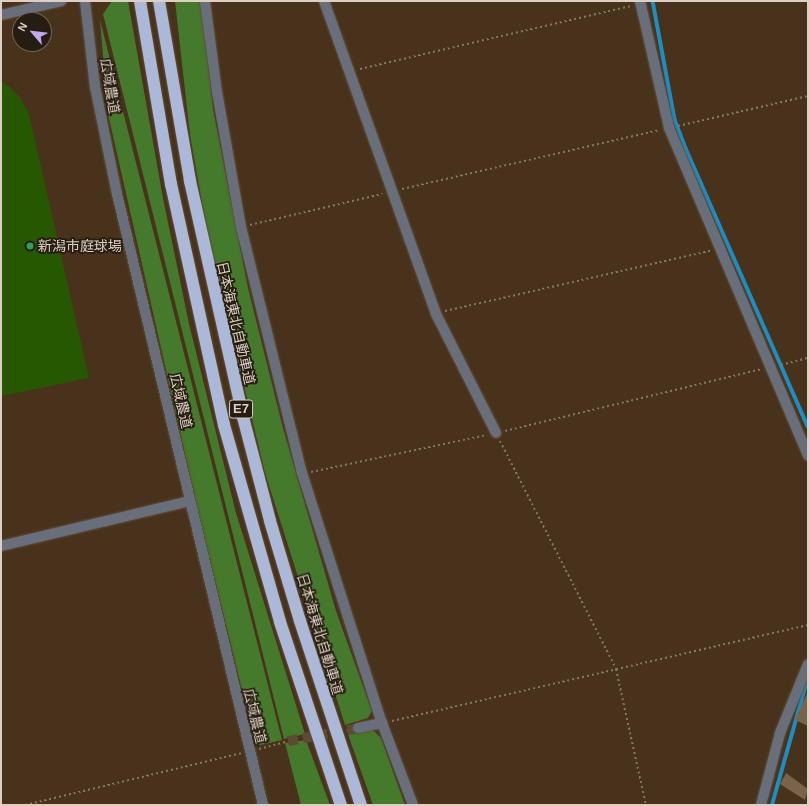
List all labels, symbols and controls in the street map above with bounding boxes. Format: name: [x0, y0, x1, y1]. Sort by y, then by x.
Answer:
north arrow: [12, 12, 52, 52]
text: N: [15, 21, 29, 33]
street label: 広域農道: [97, 57, 123, 115]
place label: 新潟市庭球場: [38, 238, 122, 254]
marker: 新潟市庭球場: [25, 241, 35, 251]
street label: 日本海東北自動車道: [214, 260, 258, 386]
street label: 広域農道: [167, 372, 195, 430]
road number: E7: [229, 398, 253, 420]
street label: 日本海東北自動車道: [294, 571, 346, 697]
street label: 広域農道: [240, 687, 270, 745]

